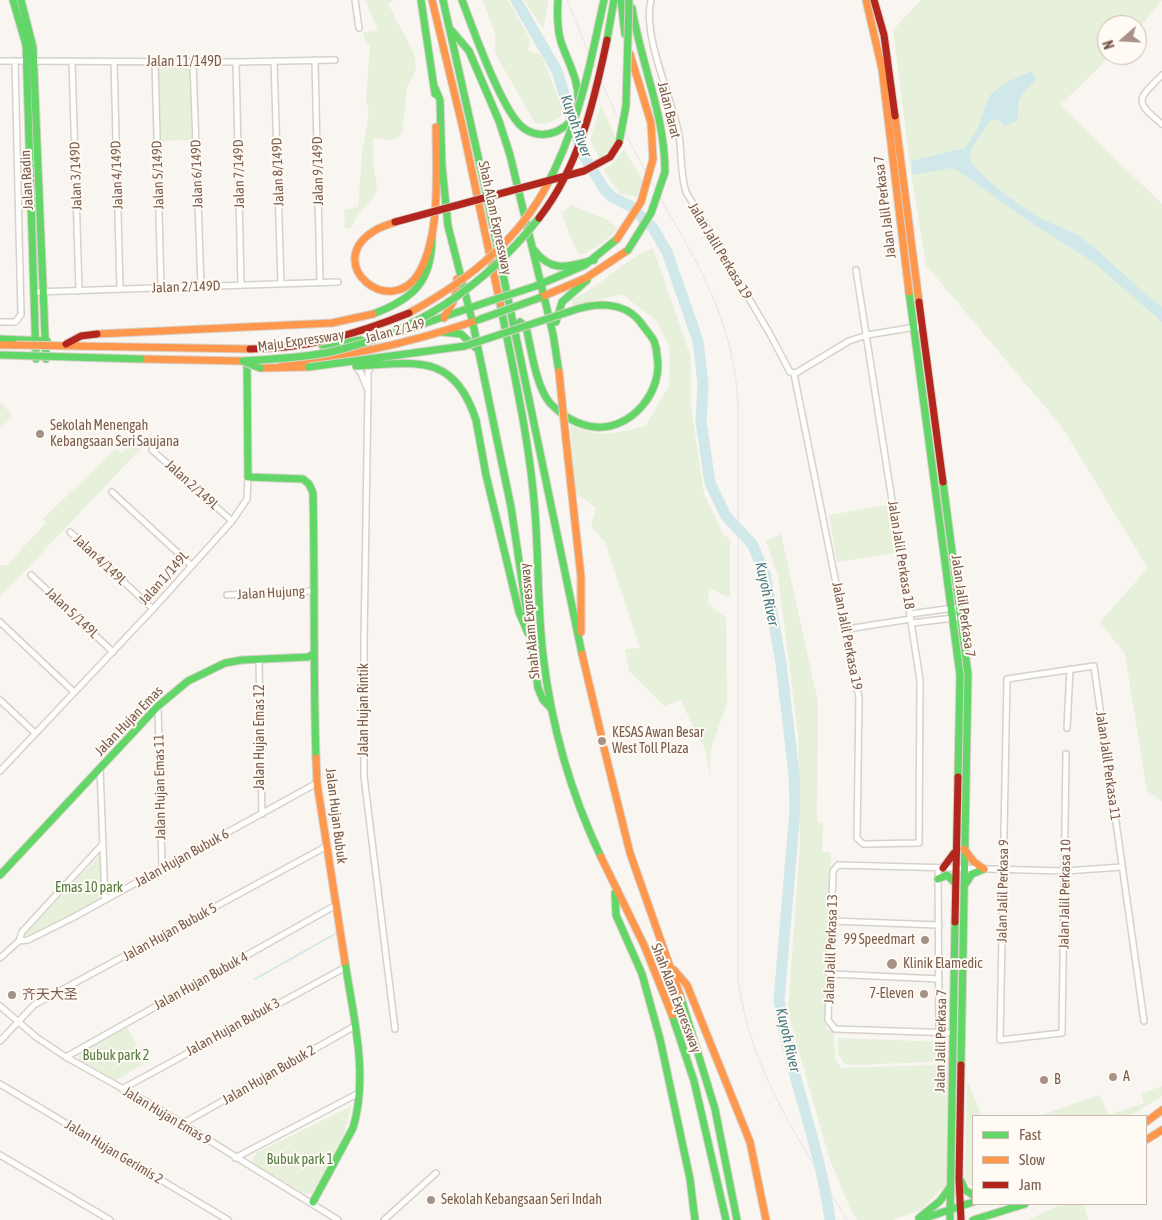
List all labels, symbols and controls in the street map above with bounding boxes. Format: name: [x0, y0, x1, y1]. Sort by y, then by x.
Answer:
north arrow: [1097, 15, 1147, 65]
text: N: [1100, 38, 1118, 51]
street label: Jalan 11/149D: [146, 54, 222, 70]
street label: Jalan Barat: [654, 80, 684, 140]
water label: Kuyoh River: [556, 92, 596, 160]
street label: Jalan 9/149D: [309, 136, 327, 206]
street label: Jalan 8/149D: [268, 137, 288, 207]
street label: Jalan 6/149D: [187, 139, 207, 209]
street label: Jalan 7/149D: [230, 139, 248, 209]
street label: Jalan 4/149D: [107, 140, 127, 210]
street label: Jalan 5/149D: [148, 140, 168, 210]
street label: Jalan 3/149D: [66, 141, 86, 211]
street label: Jalan Radin: [17, 150, 37, 210]
street label: Jalan Jalil Perkasa 7: [870, 155, 900, 259]
street label: Shah Alam Expressway: [475, 159, 515, 277]
street label: Jalan Jalil Perkasa 19: [685, 200, 755, 302]
street label: Jalan 2/149D: [151, 277, 221, 297]
street label: Jalan 2/149: [363, 315, 427, 347]
street label: Maju Expressway: [257, 327, 345, 355]
place label: Sekolah Menengah Kebangsaan Seri Saujana: [50, 418, 179, 451]
marker: Sekolah Menengah Kebangsaan Seri Saujana: [34, 428, 46, 440]
street label: Jalan 2/149L: [162, 457, 222, 513]
street label: Jalan Jalil Perkasa 18: [884, 499, 918, 611]
street label: Jalan 4/149L: [70, 531, 130, 589]
street label: Jalan 1/149L: [136, 548, 192, 608]
street label: Jalan Jalil Perkasa 7: [947, 554, 979, 658]
water label: Kuyoh River: [751, 560, 783, 628]
street label: Shah Alam Expressway: [517, 562, 543, 680]
street label: Jalan Jalil Perkasa 19: [828, 580, 866, 692]
street label: Jalan Hujung: [237, 583, 305, 603]
street label: Jalan 5/149L: [42, 584, 102, 642]
street label: Jalan Hujan Rintik: [356, 663, 372, 757]
street label: Jalan Hujan Emas: [91, 683, 167, 759]
street label: Jalan Hujan Emas 12: [252, 684, 268, 790]
street label: Jalan Jalil Perkasa 11: [1092, 710, 1124, 822]
place label: KESAS Awan Besar West Toll Plaza: [612, 725, 704, 758]
street label: Jalan Hujan Emas 11: [151, 734, 169, 840]
marker: KESAS Awan Besar West Toll Plaza: [596, 735, 608, 747]
street label: Jalan Hujan Bubuk: [322, 767, 350, 865]
street label: Jalan Hujan Bubuk 6: [132, 825, 232, 891]
street label: Jalan Jalil Perkasa 9: [994, 839, 1012, 943]
street label: Jalan Jalil Perkasa 10: [1056, 839, 1074, 949]
park label: Emas 10 park: [55, 880, 123, 896]
street label: Jalan Jalil Perkasa 13: [821, 894, 841, 1004]
street label: Jalan Hujan Bubuk 5: [120, 899, 220, 965]
place label: 99 Speedmart: [844, 932, 915, 948]
marker: 99 Speedmart: [919, 934, 931, 946]
street label: Shah Alam Expressway: [647, 941, 705, 1055]
street label: Jalan Hujan Bubuk 4: [151, 948, 251, 1014]
place label: Klinik Elamedic: [903, 956, 982, 972]
marker: Klinik Elamedic: [885, 957, 899, 971]
place label: 7-Eleven: [869, 986, 914, 1002]
place label: 齐天大圣: [22, 987, 78, 1003]
marker: 7-Eleven: [918, 988, 930, 1000]
marker: 齐天大圣: [6, 989, 18, 1001]
street label: Jalan Jalil Perkasa 7: [932, 989, 950, 1093]
street label: Jalan Hujan Bubuk 3: [183, 994, 283, 1060]
water label: Kuyoh River: [772, 1006, 804, 1074]
street label: Jalan Hujan Bubuk 2: [219, 1042, 319, 1108]
park label: Bubuk park 2: [83, 1048, 149, 1064]
place label: A: [1123, 1069, 1130, 1085]
marker: A: [1107, 1071, 1119, 1083]
place label: B: [1054, 1072, 1061, 1088]
marker: B: [1038, 1074, 1050, 1086]
street label: Jalan Hujan Emas 9: [120, 1083, 214, 1149]
legend: [972, 1115, 1147, 1205]
street label: Jalan Hujan Gerimis 2: [62, 1116, 166, 1188]
text: Fast: [1019, 1126, 1041, 1143]
text: Slow: [1019, 1151, 1045, 1168]
park label: Bubuk park 1: [267, 1152, 333, 1168]
text: Jam: [1019, 1176, 1042, 1193]
place label: Sekolah Kebangsaan Seri Indah: [441, 1192, 602, 1208]
marker: Sekolah Kebangsaan Seri Indah: [425, 1194, 437, 1206]

